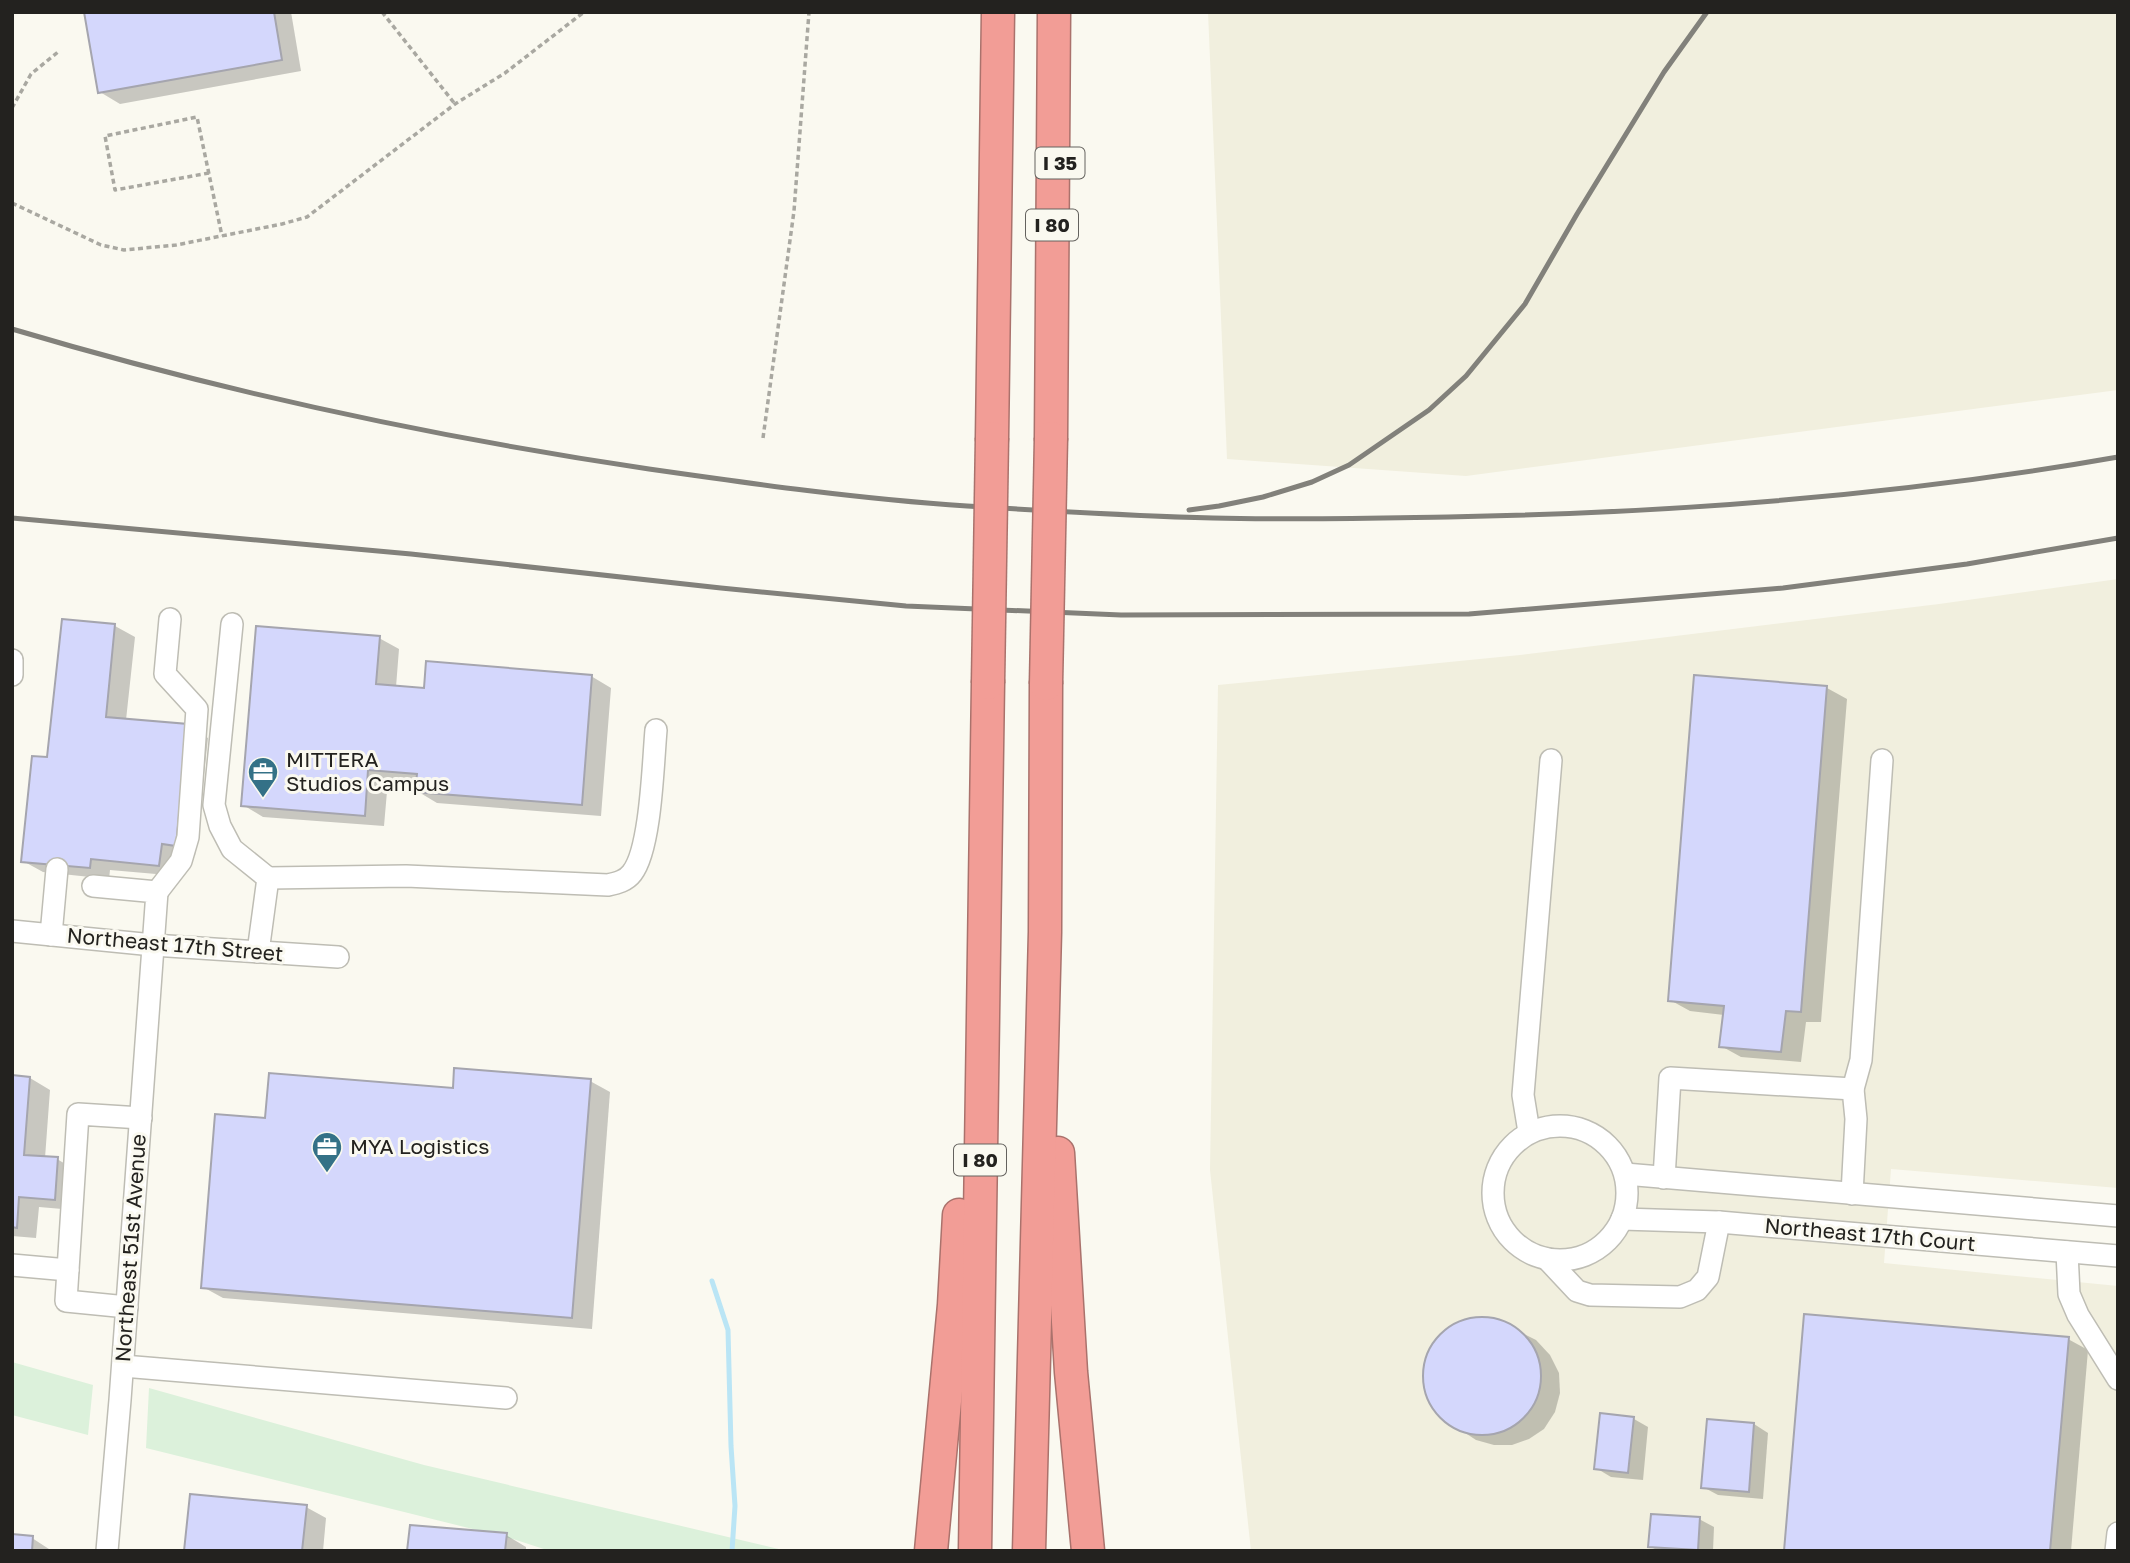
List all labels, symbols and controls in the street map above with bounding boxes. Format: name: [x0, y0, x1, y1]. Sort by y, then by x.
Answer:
road number: I 35: [1036, 148, 1084, 178]
road number: I 80: [1026, 210, 1078, 241]
place label: MITTERA Studios Campus: [286, 746, 449, 796]
office icon: MITTERA Studios Campus: [246, 755, 280, 799]
street label: Northeast 17th Street: [66, 922, 284, 966]
office icon: MYA Logistics: [310, 1130, 344, 1174]
street label: Northeast 51st Avenue: [109, 1133, 151, 1363]
place label: MYA Logistics: [350, 1133, 489, 1159]
road number: I 80: [954, 1144, 1006, 1176]
street label: Northeast 17th Court: [1763, 1212, 1977, 1256]

